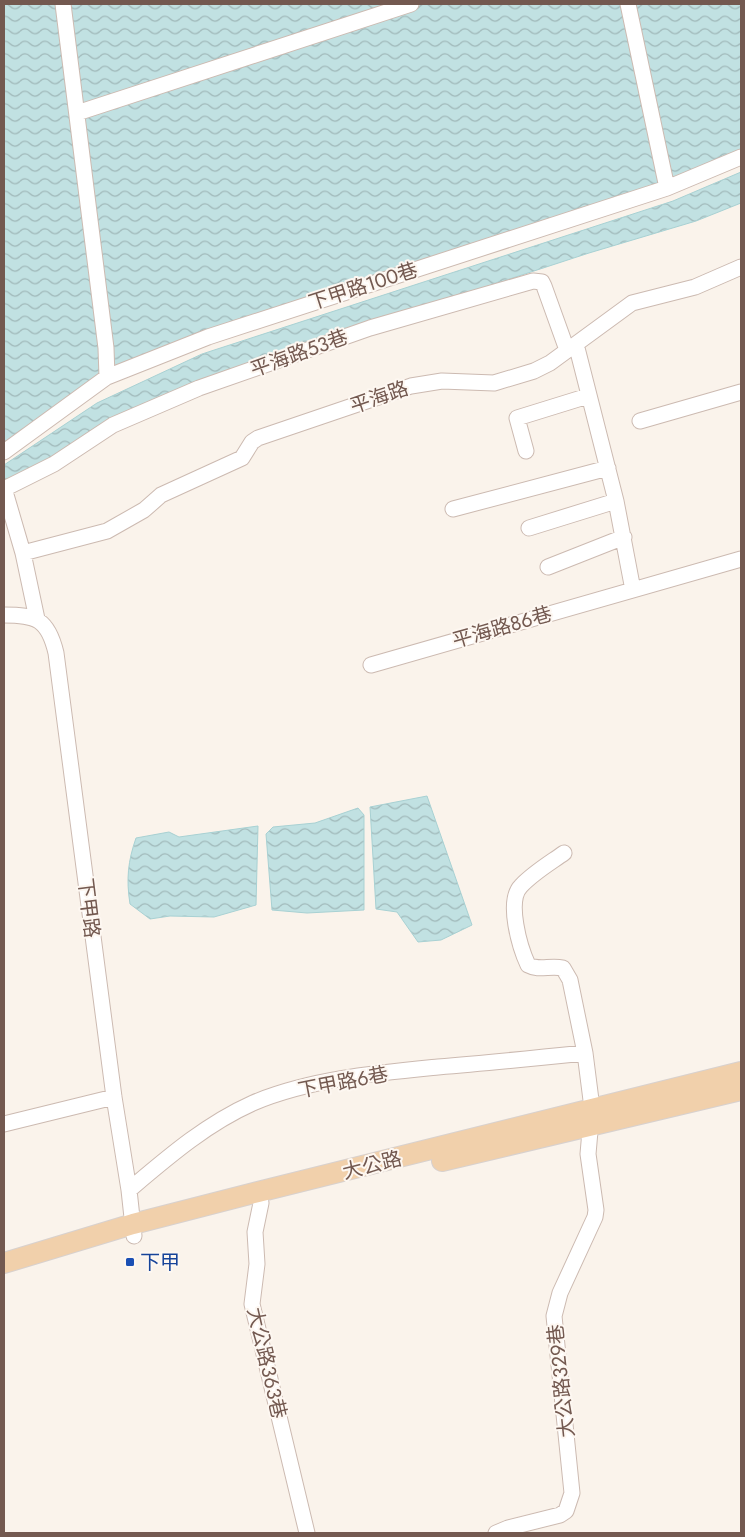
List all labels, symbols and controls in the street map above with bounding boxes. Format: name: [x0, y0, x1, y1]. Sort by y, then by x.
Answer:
street label: 下甲路100巷: [305, 255, 421, 318]
street label: 平海路53巷: [246, 322, 352, 385]
street label: 平海路: [346, 374, 412, 421]
street label: 平海路86巷: [449, 599, 555, 656]
street label: 下甲路: [70, 877, 107, 940]
street label: 下甲路6巷: [295, 1060, 391, 1105]
street label: 大公路: [340, 1144, 405, 1187]
place label: 下甲: [140, 1248, 180, 1277]
marker: 下甲: [124, 1256, 136, 1268]
street label: 大公路363巷: [240, 1305, 293, 1422]
street label: 大公路329巷: [541, 1323, 582, 1439]

